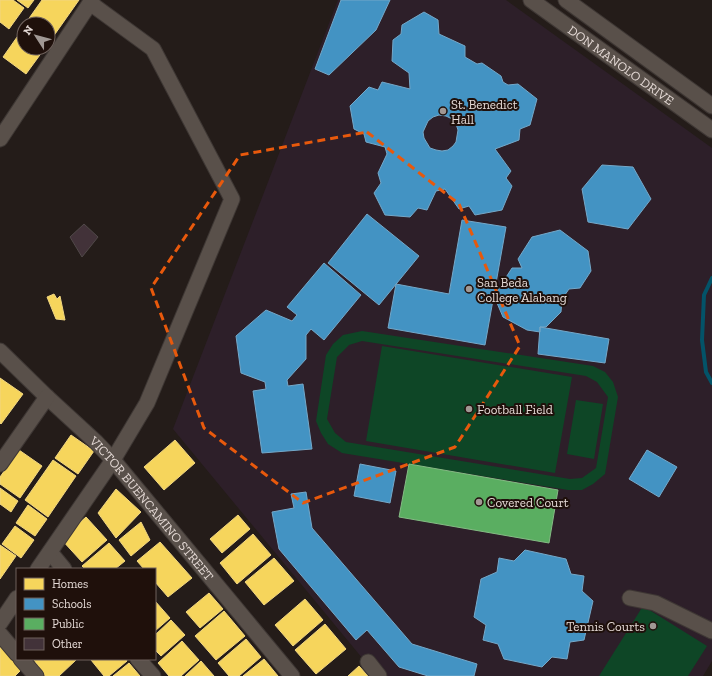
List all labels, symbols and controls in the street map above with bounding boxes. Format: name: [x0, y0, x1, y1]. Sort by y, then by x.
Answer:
north arrow: [16, 16, 56, 56]
street label: DON MANOLO DRIVE: [565, 22, 677, 108]
text: N: [21, 23, 36, 38]
place label: St. Benedict Hall: [451, 97, 518, 127]
marker: St. Benedict Hall: [438, 106, 448, 116]
place label: San Beda College Alabang: [477, 275, 567, 305]
marker: San Beda College Alabang: [464, 284, 474, 294]
place label: Football Field: [477, 402, 553, 417]
marker: Football Field: [464, 404, 474, 414]
street label: VICTOR BUENCAMINO STREET: [86, 433, 217, 584]
place label: Covered Court: [487, 495, 569, 510]
marker: Covered Court: [474, 497, 484, 507]
legend: [16, 568, 156, 660]
text: Homes: [52, 577, 88, 591]
text: Schools: [52, 597, 91, 611]
text: Public: [52, 617, 85, 631]
place label: Tennis Courts: [566, 619, 645, 634]
marker: Tennis Courts: [648, 621, 658, 631]
text: Other: [52, 637, 83, 651]

